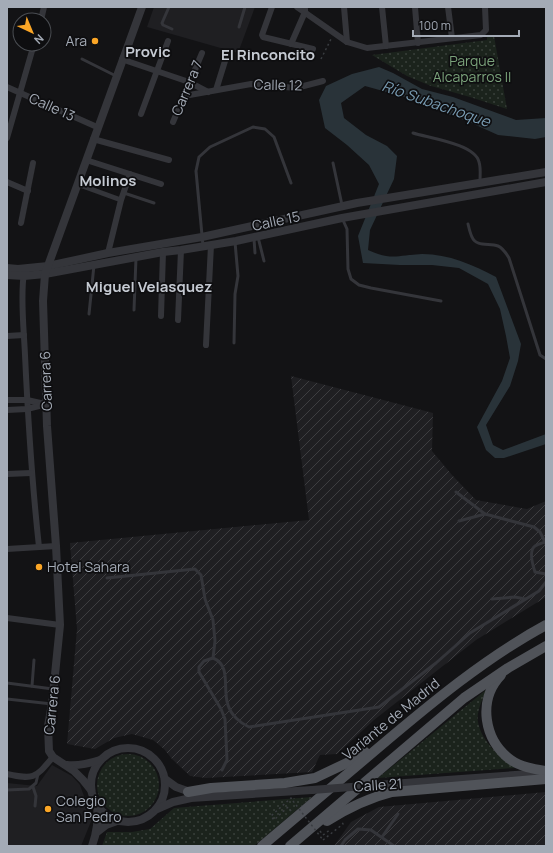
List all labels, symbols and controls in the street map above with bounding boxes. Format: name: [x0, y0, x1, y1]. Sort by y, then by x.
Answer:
north arrow: [12, 12, 52, 52]
scale bar: [413, 12, 519, 38]
text: 100 m: [419, 17, 451, 34]
text: N: [31, 31, 47, 48]
place label: Ara: [66, 31, 87, 50]
marker: Ara: [90, 36, 100, 46]
district label: Provic: [125, 41, 171, 62]
district label: El Rinconcito: [221, 44, 315, 65]
park label: Parque Alcaparros II: [433, 51, 511, 86]
street label: Carrera 7: [166, 57, 207, 118]
street label: Calle 12: [253, 75, 303, 94]
water label: Río Subachoque: [379, 75, 494, 132]
street label: Calle 13: [26, 88, 78, 125]
district label: Molinos: [80, 170, 136, 191]
street label: Calle 15: [250, 206, 302, 235]
district label: Miguel Velasquez: [86, 276, 212, 297]
street label: Carrera 6: [35, 351, 56, 411]
place label: Hotel Sahara: [47, 557, 130, 576]
marker: Hotel Sahara: [34, 562, 44, 572]
street label: Variante de Madrid: [338, 673, 443, 764]
street label: Carrera 6: [39, 674, 64, 736]
street label: Calle 21: [353, 773, 403, 796]
place label: Colegio San Pedro: [56, 791, 122, 826]
marker: Colegio San Pedro: [43, 804, 53, 814]

